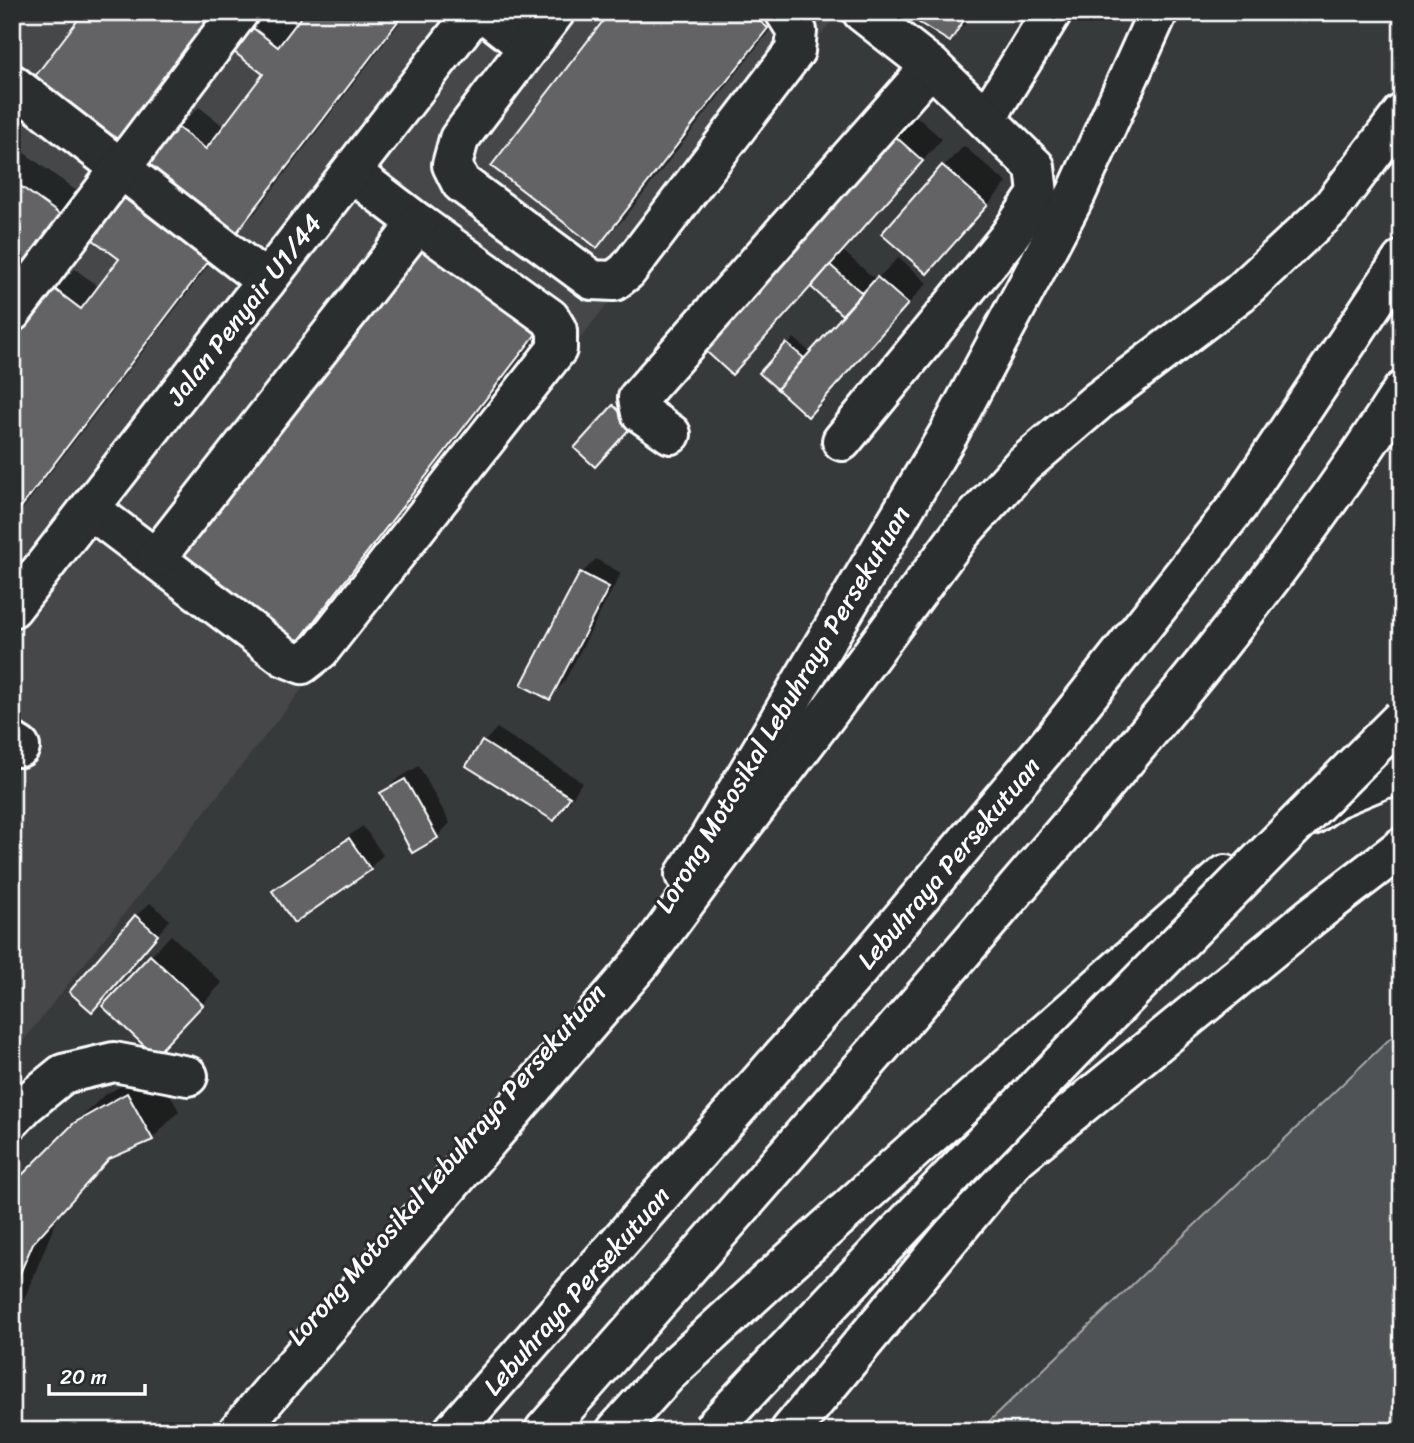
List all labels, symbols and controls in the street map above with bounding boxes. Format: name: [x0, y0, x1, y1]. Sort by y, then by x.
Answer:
street label: Jalan Penyair U1/44: [154, 203, 334, 417]
street label: Lorong Motosikal Lebuhraya Persekutuan: [641, 496, 923, 922]
street label: Lebuhraya Persekutuan: [845, 746, 1053, 980]
street label: Lorong Motosikal Lebuhraya Persekutuan: [280, 976, 612, 1352]
street label: Lebuhraya Persekutuan: [476, 1178, 676, 1402]
scale bar: [49, 1352, 145, 1396]
text: 20 m: [60, 1358, 107, 1396]

